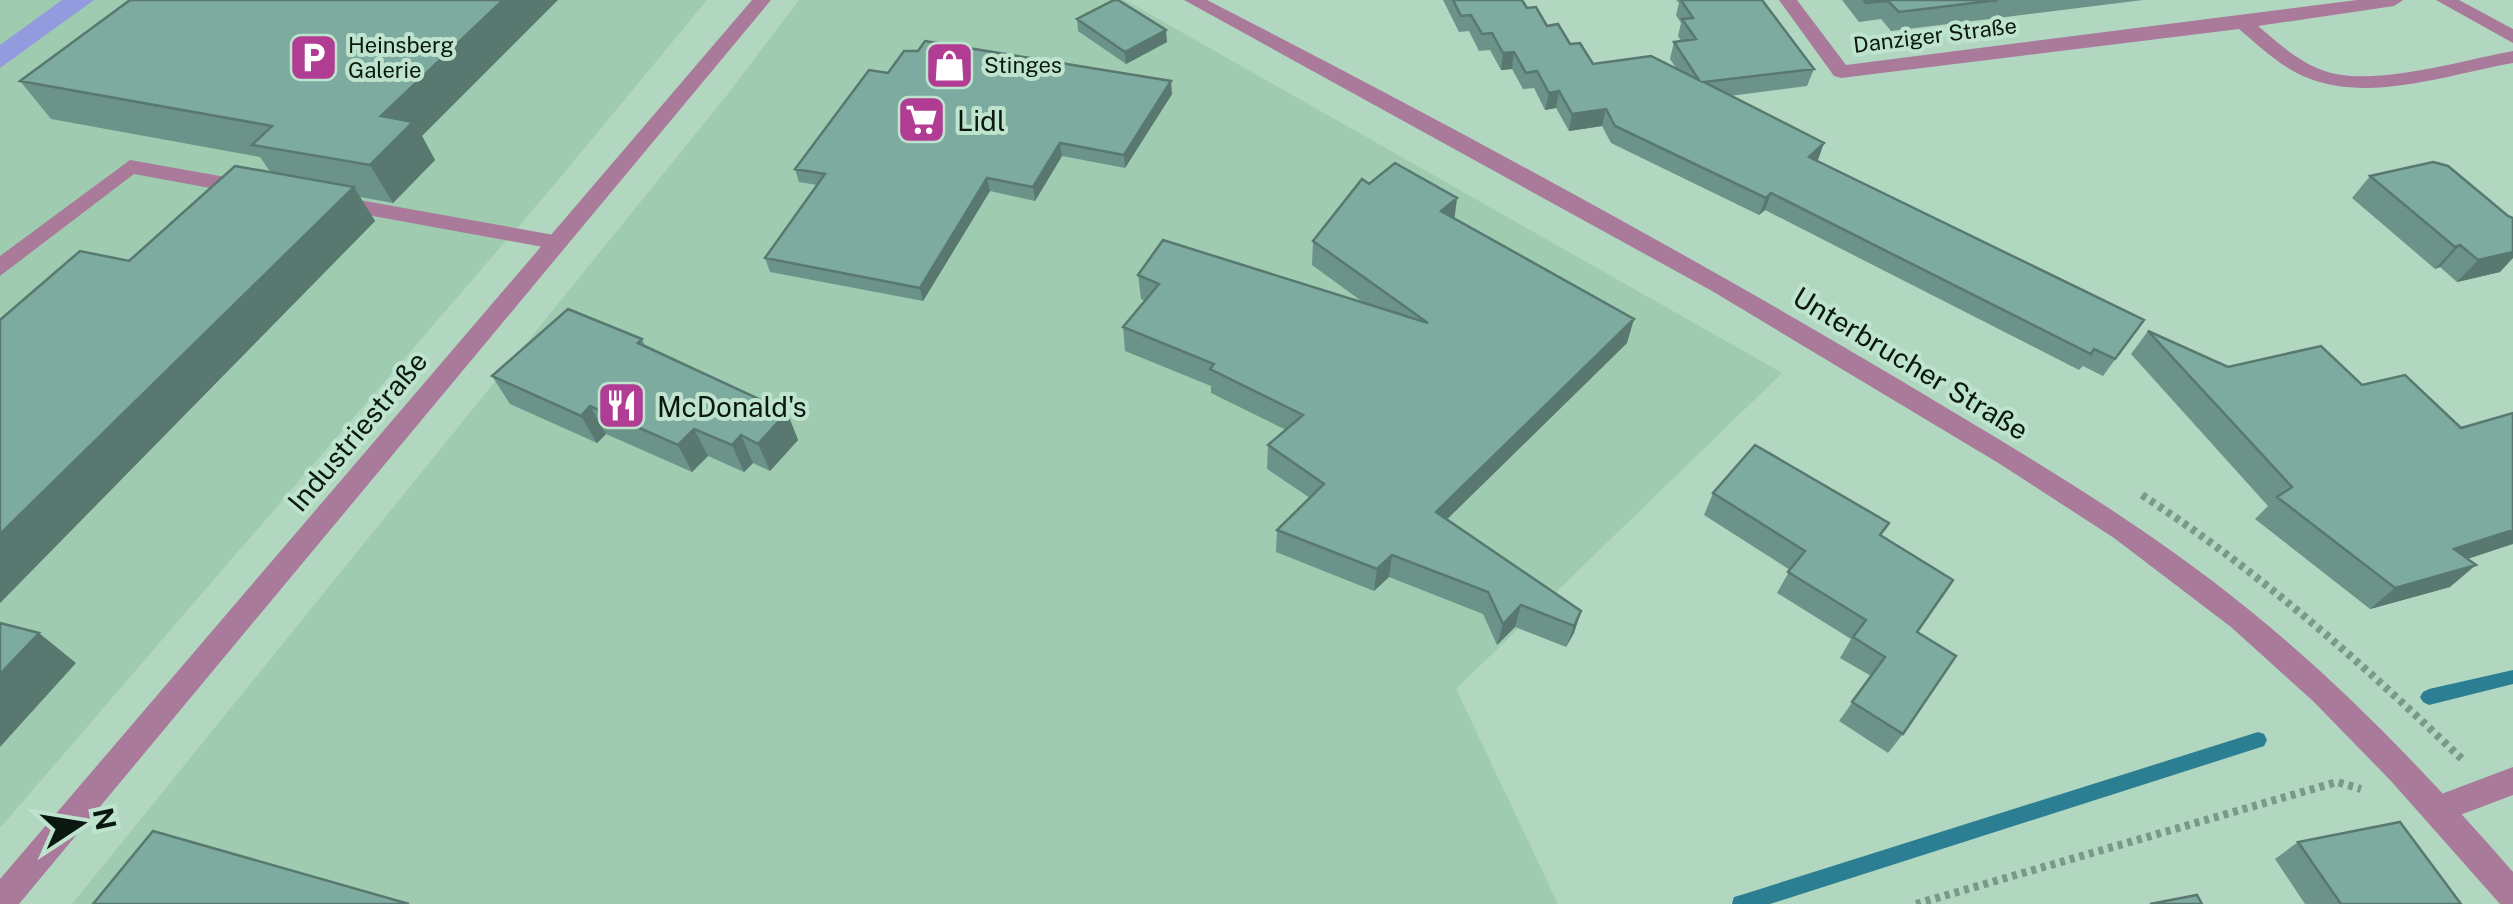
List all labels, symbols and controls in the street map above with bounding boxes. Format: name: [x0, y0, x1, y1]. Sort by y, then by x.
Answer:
street label: Danziger Straße: [1852, 12, 2018, 58]
parking icon: Heinsberg Galerie: [287, 32, 339, 84]
place label: Heinsberg Galerie: [348, 32, 454, 83]
shop icon: Stinges: [923, 39, 975, 91]
place label: Stinges: [984, 52, 1062, 78]
supermarket icon: Lidl: [896, 94, 948, 146]
place label: Lidl: [957, 104, 1005, 137]
street label: Unterbrucher Straße: [1787, 280, 2035, 446]
street label: Industriestraße: [281, 344, 433, 518]
restaurant icon: McDonald's: [596, 380, 648, 432]
place label: McDonald's: [657, 390, 807, 423]
north arrow: [30, 774, 130, 874]
text: N: [87, 805, 123, 833]

